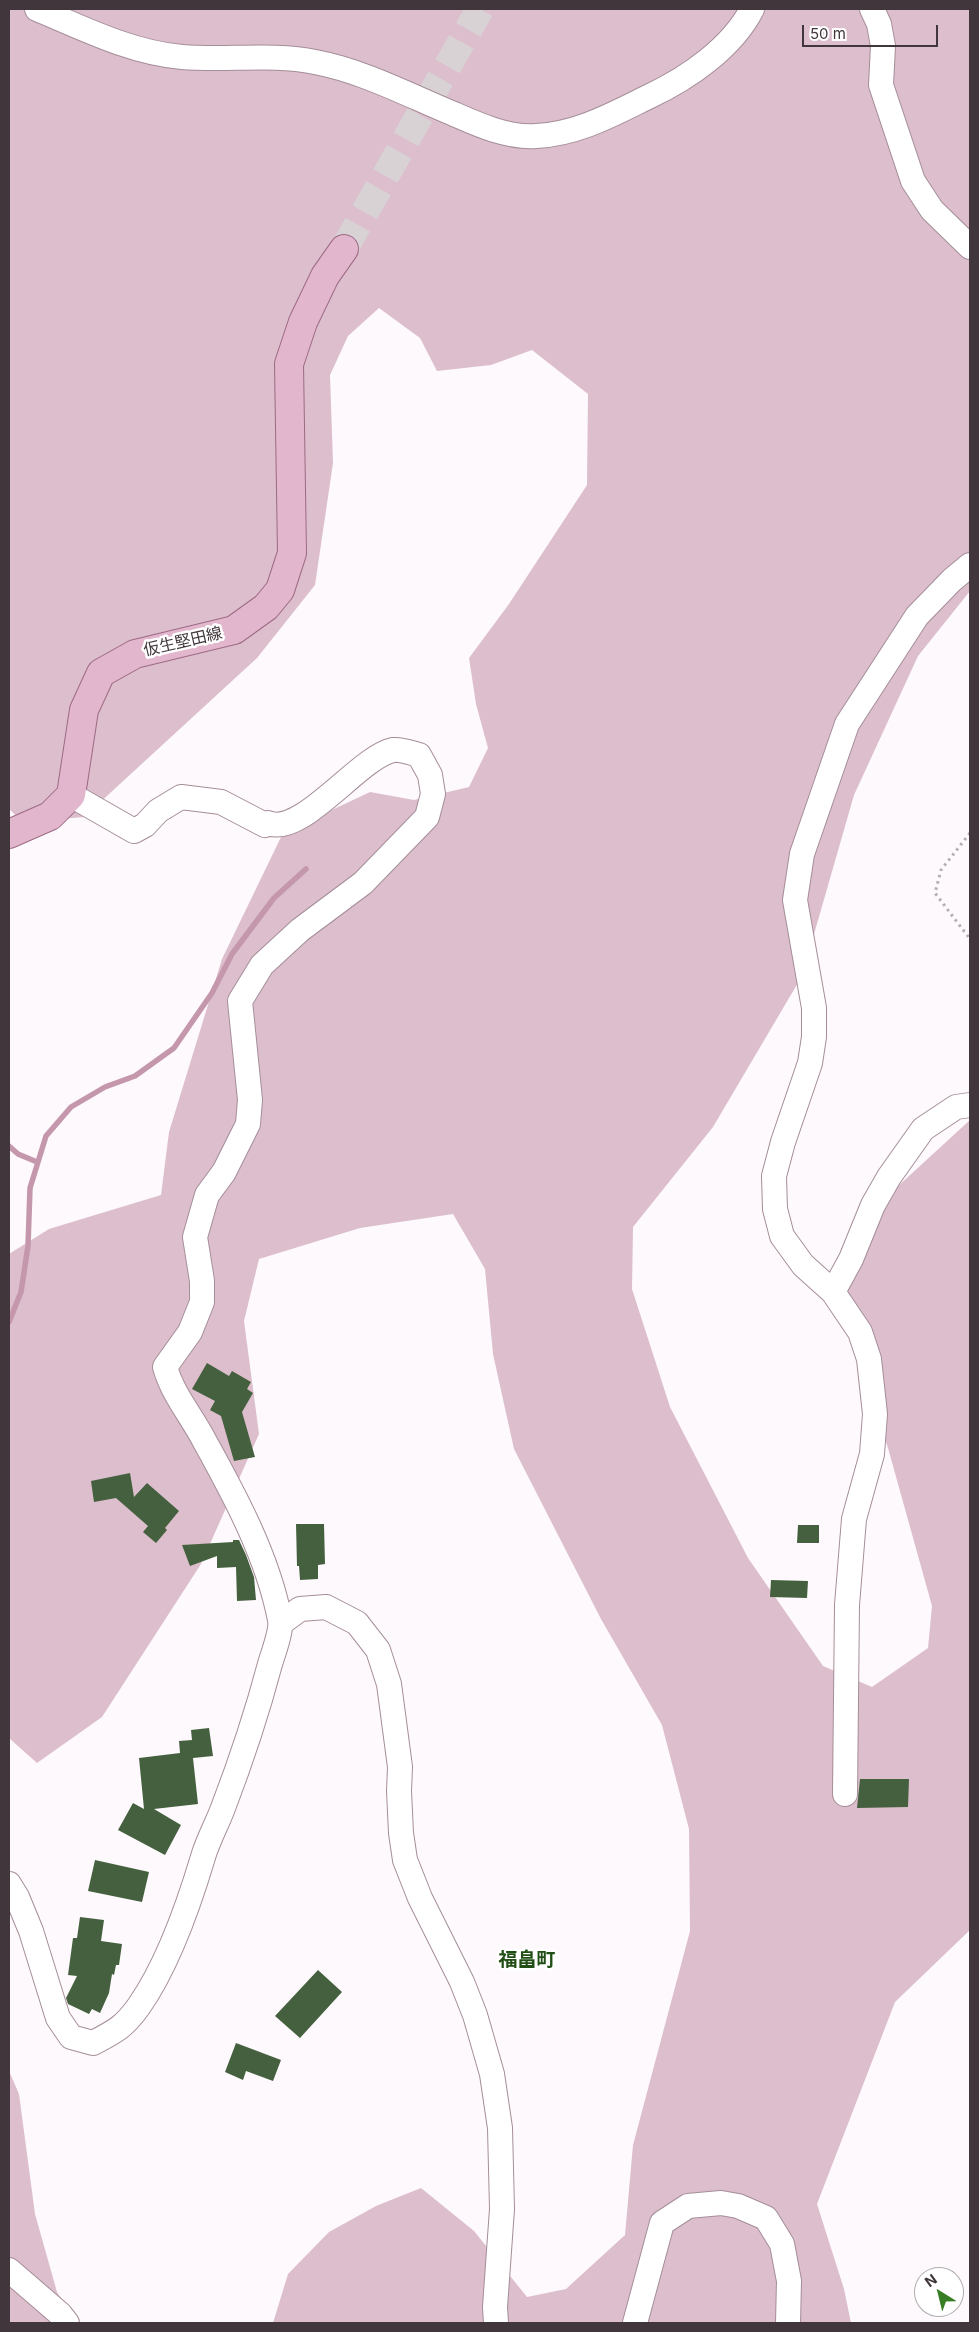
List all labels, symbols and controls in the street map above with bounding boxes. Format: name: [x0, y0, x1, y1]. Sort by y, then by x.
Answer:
scale bar: [804, 15, 940, 47]
text: 50 m: [810, 24, 846, 43]
street label: 仮生堅田線: [142, 624, 224, 660]
district label: 福畠町: [499, 1949, 555, 1971]
north arrow: [914, 2267, 964, 2317]
text: N: [921, 2270, 940, 2290]

